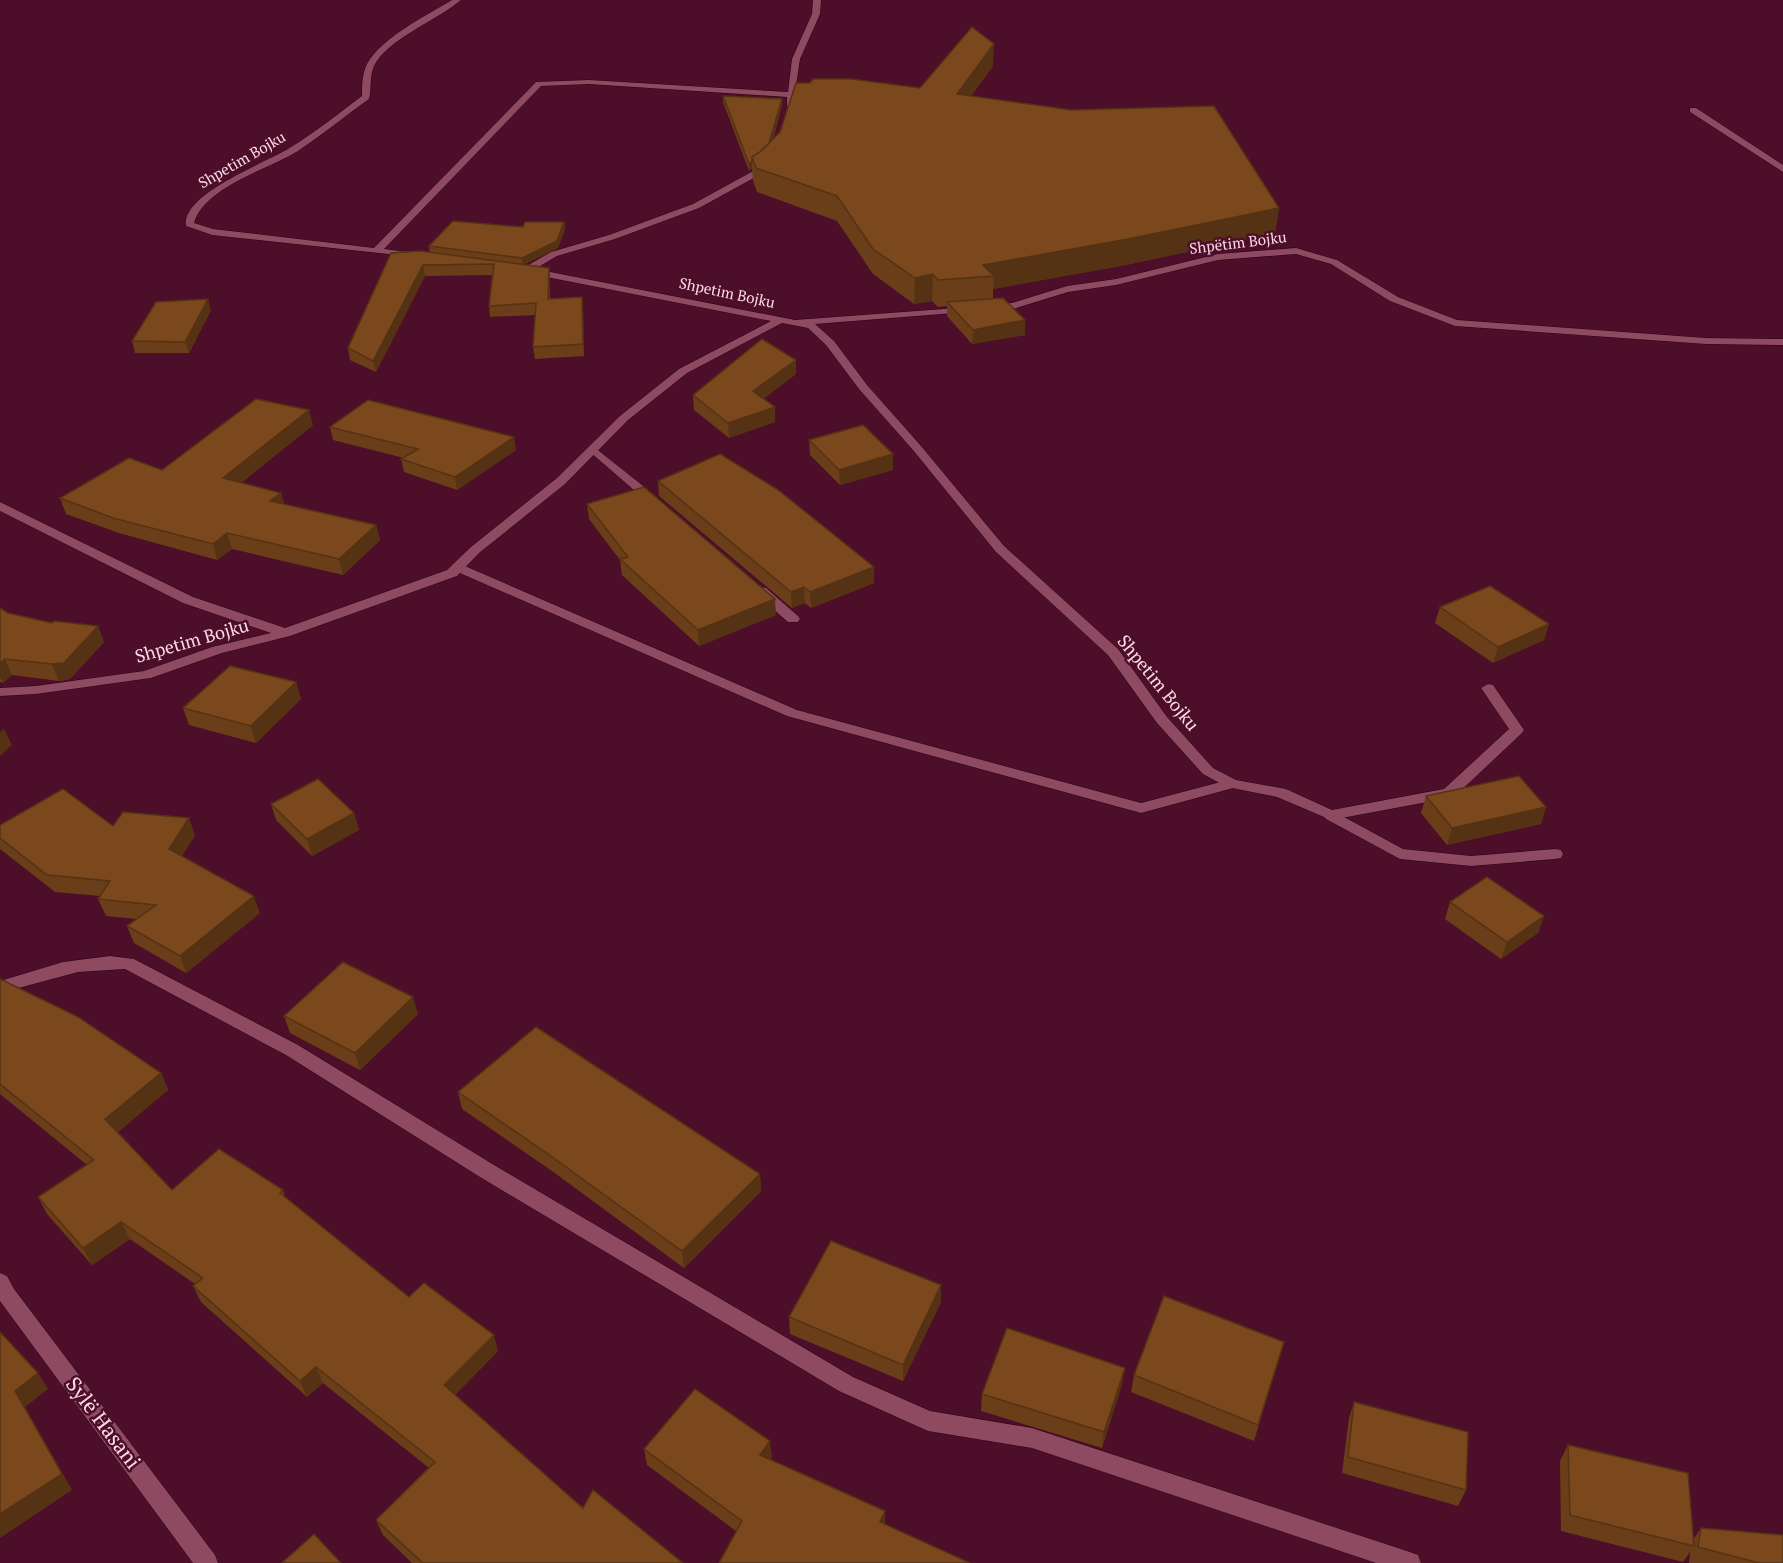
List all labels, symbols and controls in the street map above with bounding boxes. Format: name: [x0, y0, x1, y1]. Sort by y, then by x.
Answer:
street label: Shpetim Bojku: [194, 126, 289, 192]
street label: Shpëtim Bojku: [1188, 226, 1288, 258]
street label: Shpetim Bojku: [677, 272, 777, 312]
street label: Shpetim Bojku: [132, 612, 251, 668]
street label: Shpetim Bojku: [1113, 629, 1205, 736]
street label: Sylë Hasani: [60, 1371, 148, 1474]

